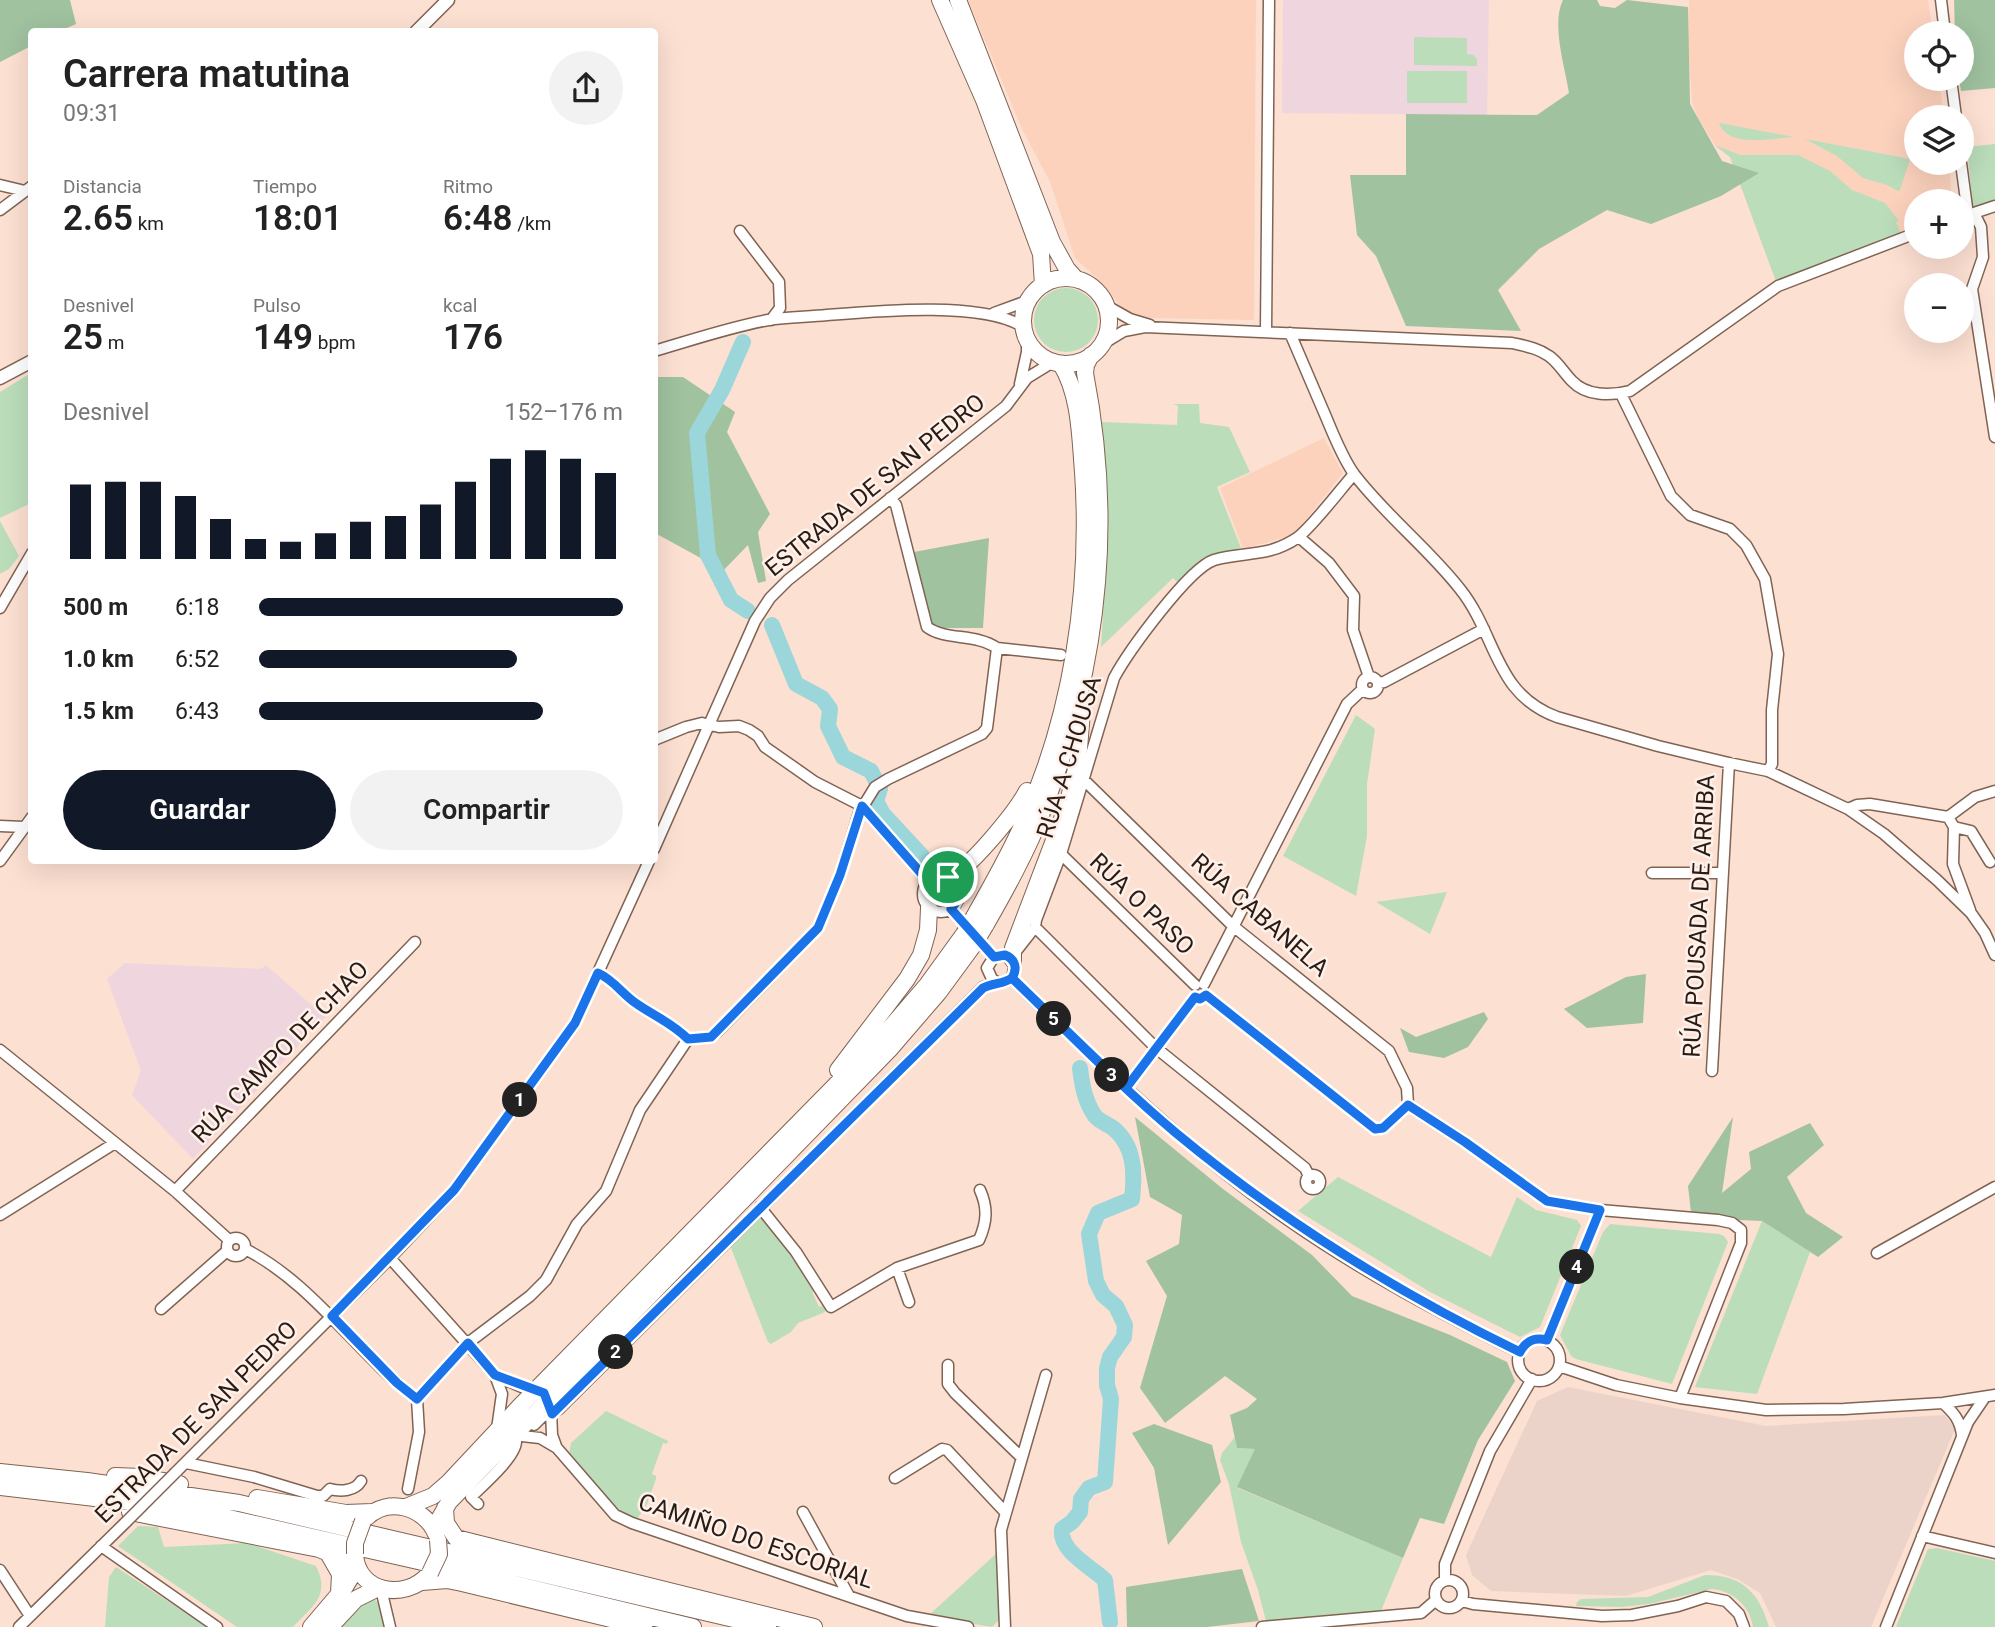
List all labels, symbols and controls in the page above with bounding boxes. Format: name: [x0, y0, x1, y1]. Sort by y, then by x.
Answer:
map controls: [1904, 21, 1974, 343]
button: locate: [1904, 21, 1974, 91]
button: share: [549, 51, 623, 125]
text: Carrera matutina: [63, 52, 350, 96]
text: 09:31: [63, 100, 120, 127]
button: layers: [1904, 105, 1974, 175]
text: Distancia: [63, 175, 142, 198]
text: Tiempo: [253, 175, 317, 198]
text: Ritmo: [443, 175, 493, 198]
button: +: [1904, 189, 1974, 259]
text: 2.65: [63, 198, 133, 239]
text: 18:01: [253, 198, 343, 239]
text: 6:48: [443, 198, 513, 239]
text: km: [133, 212, 164, 235]
text: /km: [513, 212, 551, 235]
button: −: [1904, 273, 1974, 343]
text: Desnivel: [63, 294, 134, 317]
text: Pulso: [253, 294, 301, 317]
text: kcal: [443, 294, 477, 317]
text: 25: [63, 317, 103, 358]
text: 149: [253, 317, 313, 358]
text: 176: [443, 317, 503, 358]
text: m: [103, 331, 124, 354]
text: bpm: [313, 331, 356, 354]
street label: ESTRADA DE SAN PEDRO: [760, 388, 990, 582]
text: Desnivel: [63, 399, 149, 426]
text: 152–176 m: [504, 399, 623, 426]
text: 500 m: [63, 594, 128, 621]
text: 6:18: [175, 594, 219, 621]
text: 1.0 km: [63, 646, 134, 673]
text: 6:52: [175, 646, 219, 673]
street label: RÚA A CHOUSA: [1031, 672, 1107, 841]
text: 1.5 km: [63, 698, 134, 725]
text: 6:43: [175, 698, 219, 725]
button: Guardar: [63, 770, 336, 850]
button: Compartir: [350, 770, 623, 850]
street label: RÚA POUSADA DE ARRIBA: [1678, 773, 1720, 1058]
pin: [918, 847, 978, 907]
street label: RÚA O PASO: [1084, 847, 1200, 961]
street label: RÚA CABANELA: [1185, 848, 1335, 983]
icon: arrive: [929, 858, 967, 896]
street label: RÚA CAMPO DE CHAO: [186, 955, 374, 1149]
pin: 5: [1036, 1002, 1072, 1036]
text: 5: [1048, 1007, 1059, 1030]
pin: 3: [1094, 1058, 1130, 1092]
text: 3: [1106, 1063, 1117, 1086]
pin: 1: [503, 1082, 538, 1118]
text: 1: [514, 1088, 525, 1111]
pin: 4: [1560, 1250, 1594, 1284]
text: 4: [1571, 1255, 1582, 1278]
street label: ESTRADA DE SAN PEDRO: [89, 1315, 303, 1529]
pin: 2: [598, 1334, 634, 1370]
text: 2: [610, 1340, 621, 1363]
street label: CAMIÑO DO ESCORIAL: [635, 1488, 877, 1594]

